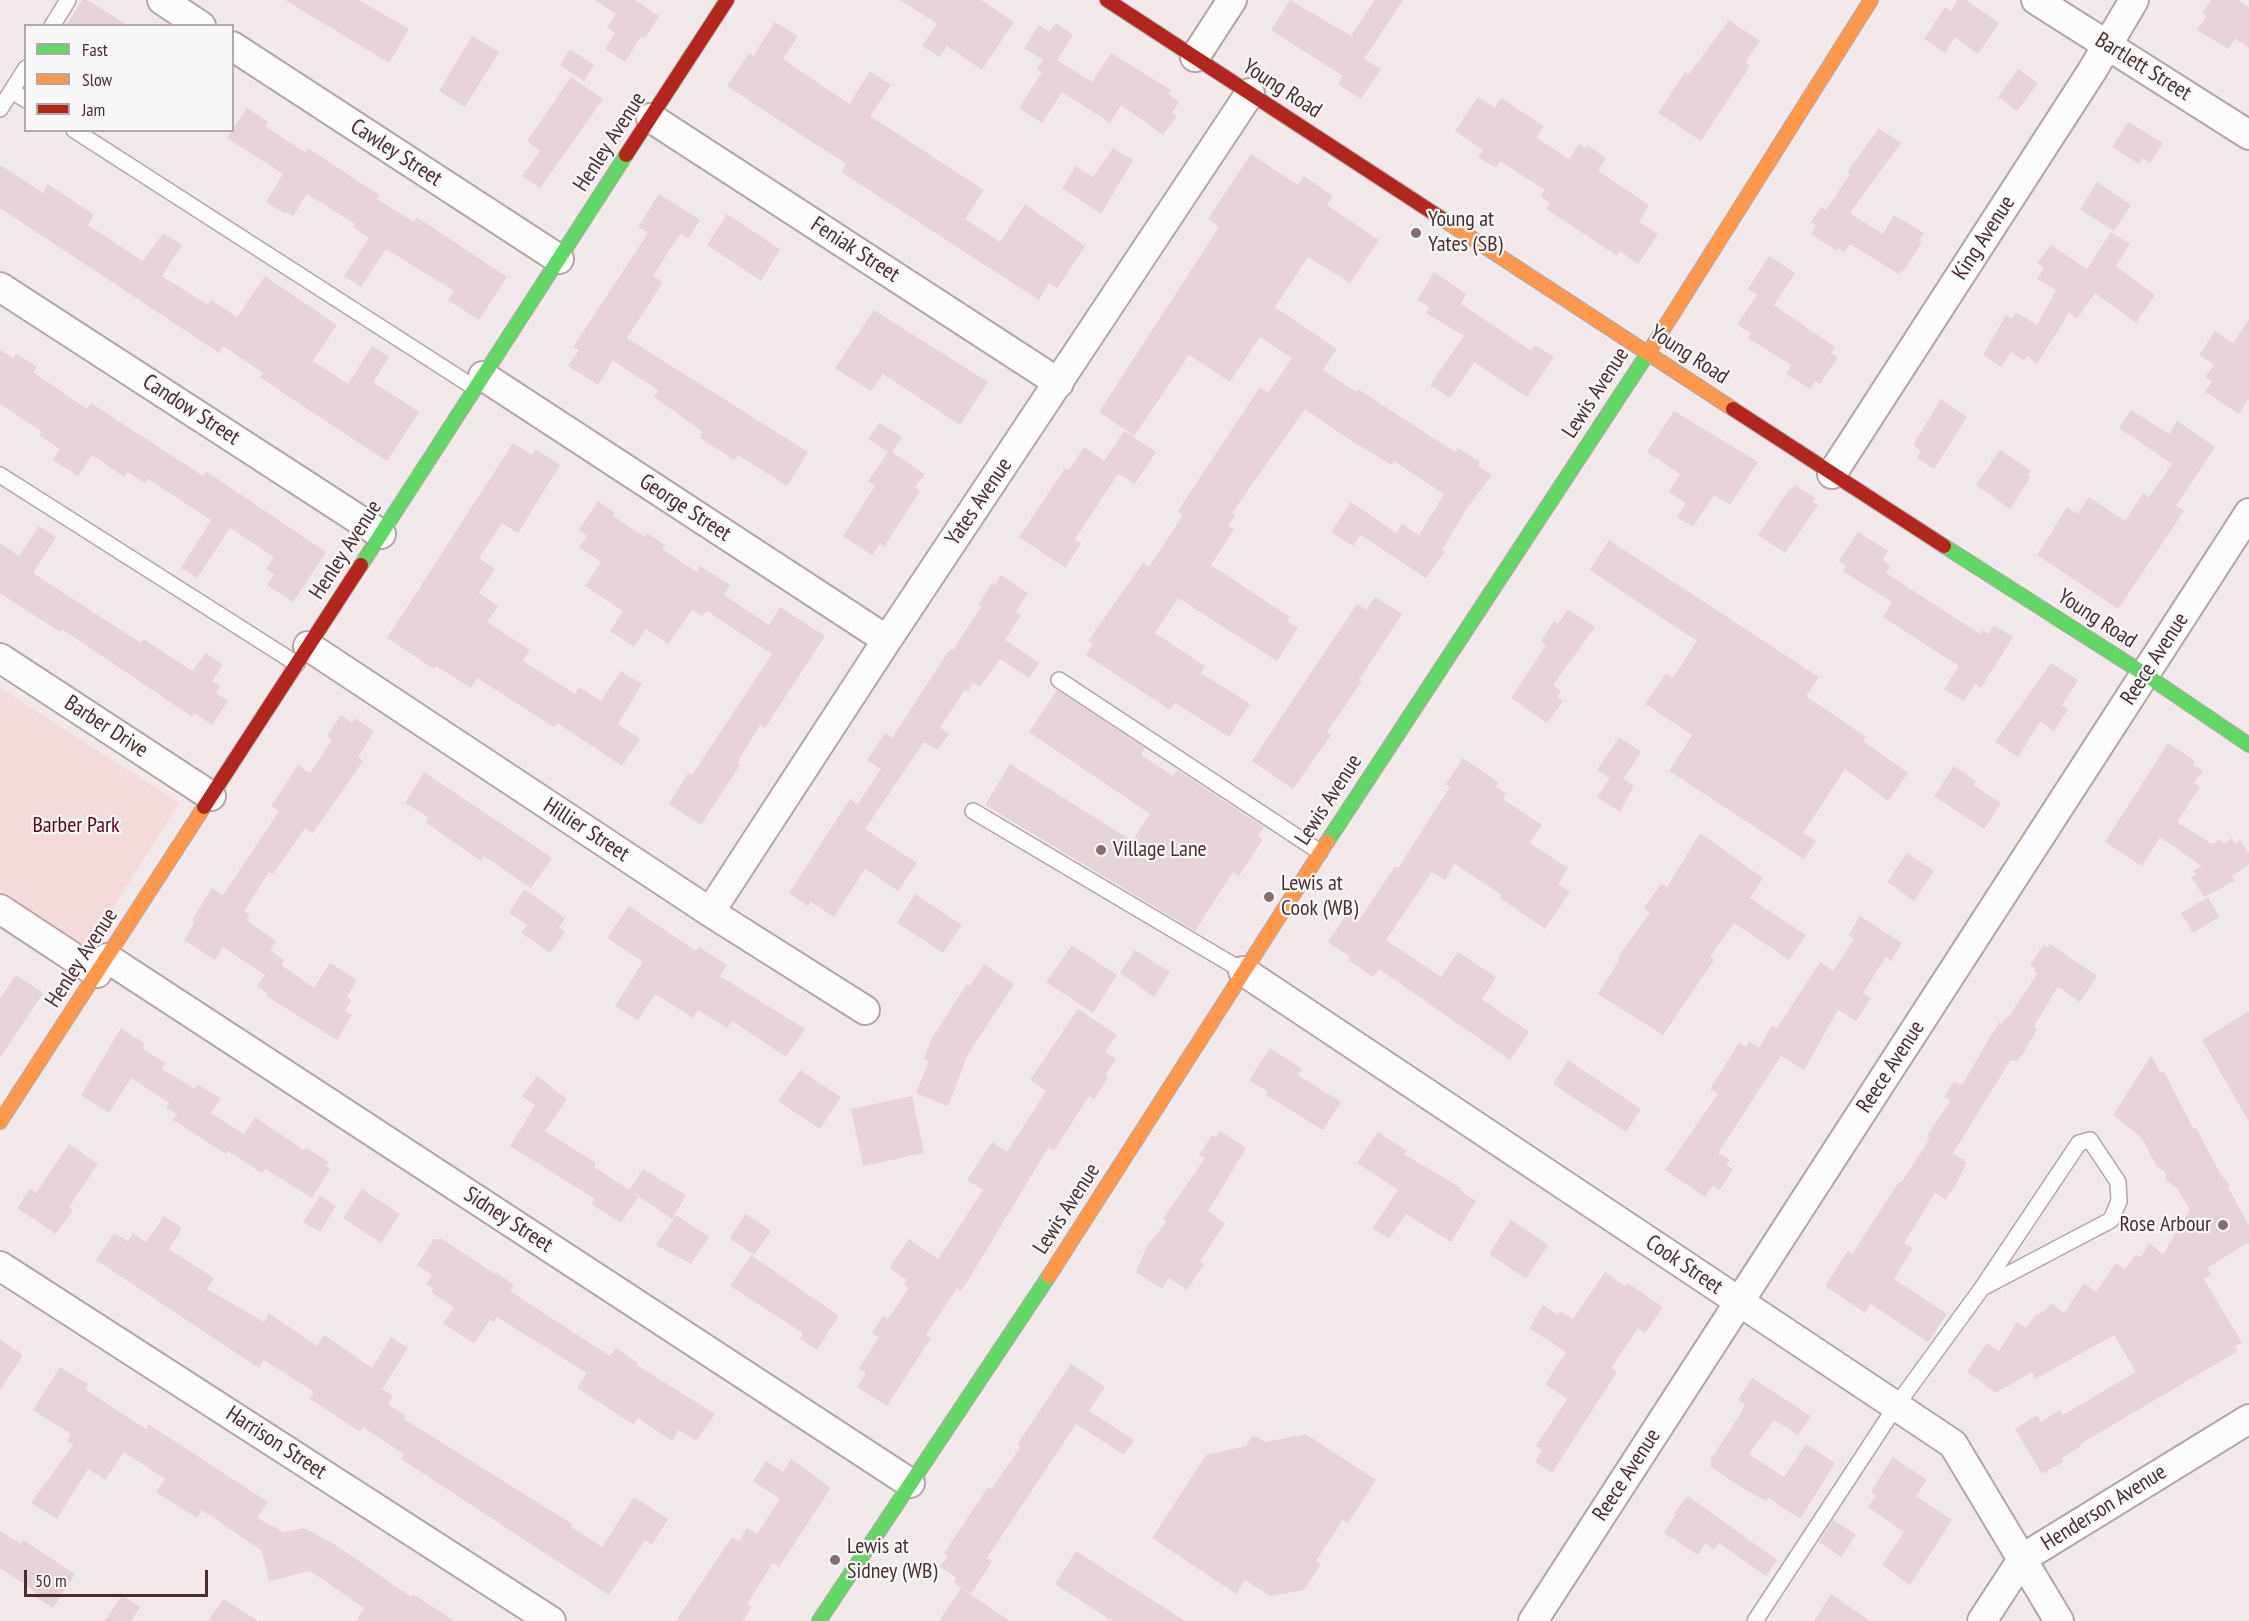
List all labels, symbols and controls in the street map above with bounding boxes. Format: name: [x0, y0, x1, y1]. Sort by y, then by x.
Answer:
legend: [24, 24, 234, 132]
street label: Bartlett Street: [2090, 27, 2196, 107]
text: Fast: [82, 38, 108, 61]
street label: Young Road: [1238, 54, 1326, 124]
text: Slow: [82, 68, 112, 91]
street label: Henley Avenue: [568, 87, 652, 197]
text: Jam: [82, 98, 105, 121]
street label: Cawley Street: [345, 114, 447, 192]
street label: King Avenue: [1947, 191, 2021, 285]
place label: Young at Yates (SB): [1428, 207, 1503, 258]
street label: Feniak Street: [806, 212, 904, 288]
marker: Young at Yates (SB): [1409, 226, 1423, 240]
street label: Young Road: [1645, 320, 1733, 390]
street label: Lewis Avenue: [1557, 343, 1635, 443]
street label: Candow Street: [138, 369, 244, 451]
street label: Yates Avenue: [940, 453, 1018, 551]
street label: George Street: [634, 469, 736, 547]
street label: Henley Avenue: [304, 495, 388, 605]
street label: Young Road: [2053, 584, 2141, 654]
street label: Reece Avenue: [2116, 608, 2194, 710]
street label: Barber Drive: [59, 690, 153, 764]
street label: Lewis Avenue: [1290, 750, 1368, 850]
street label: Hillier Street: [538, 793, 634, 867]
park label: Barber Park: [32, 813, 120, 839]
place label: Village Lane: [1113, 837, 1207, 863]
marker: Village Lane: [1094, 843, 1108, 857]
place label: Lewis at Cook (WB): [1281, 871, 1358, 922]
marker: Lewis at Cook (WB): [1262, 890, 1276, 904]
street label: Henley Avenue: [40, 903, 124, 1013]
street label: Reece Avenue: [1852, 1016, 1930, 1118]
street label: Lewis Avenue: [1028, 1159, 1106, 1259]
street label: Sidney Street: [459, 1182, 557, 1258]
place label: Rose Arbour: [2120, 1212, 2211, 1238]
marker: Rose Arbour: [2216, 1218, 2230, 1232]
street label: Cook Street: [1640, 1230, 1728, 1300]
street label: Harrison Street: [221, 1401, 331, 1485]
street label: Reece Avenue: [1588, 1424, 1666, 1526]
street label: Henderson Avenue: [2037, 1459, 2171, 1557]
place label: Lewis at Sidney (WB): [847, 1534, 937, 1586]
marker: Lewis at Sidney (WB): [828, 1553, 842, 1567]
scale bar: [27, 1558, 212, 1596]
text: 50 m: [35, 1569, 67, 1592]

